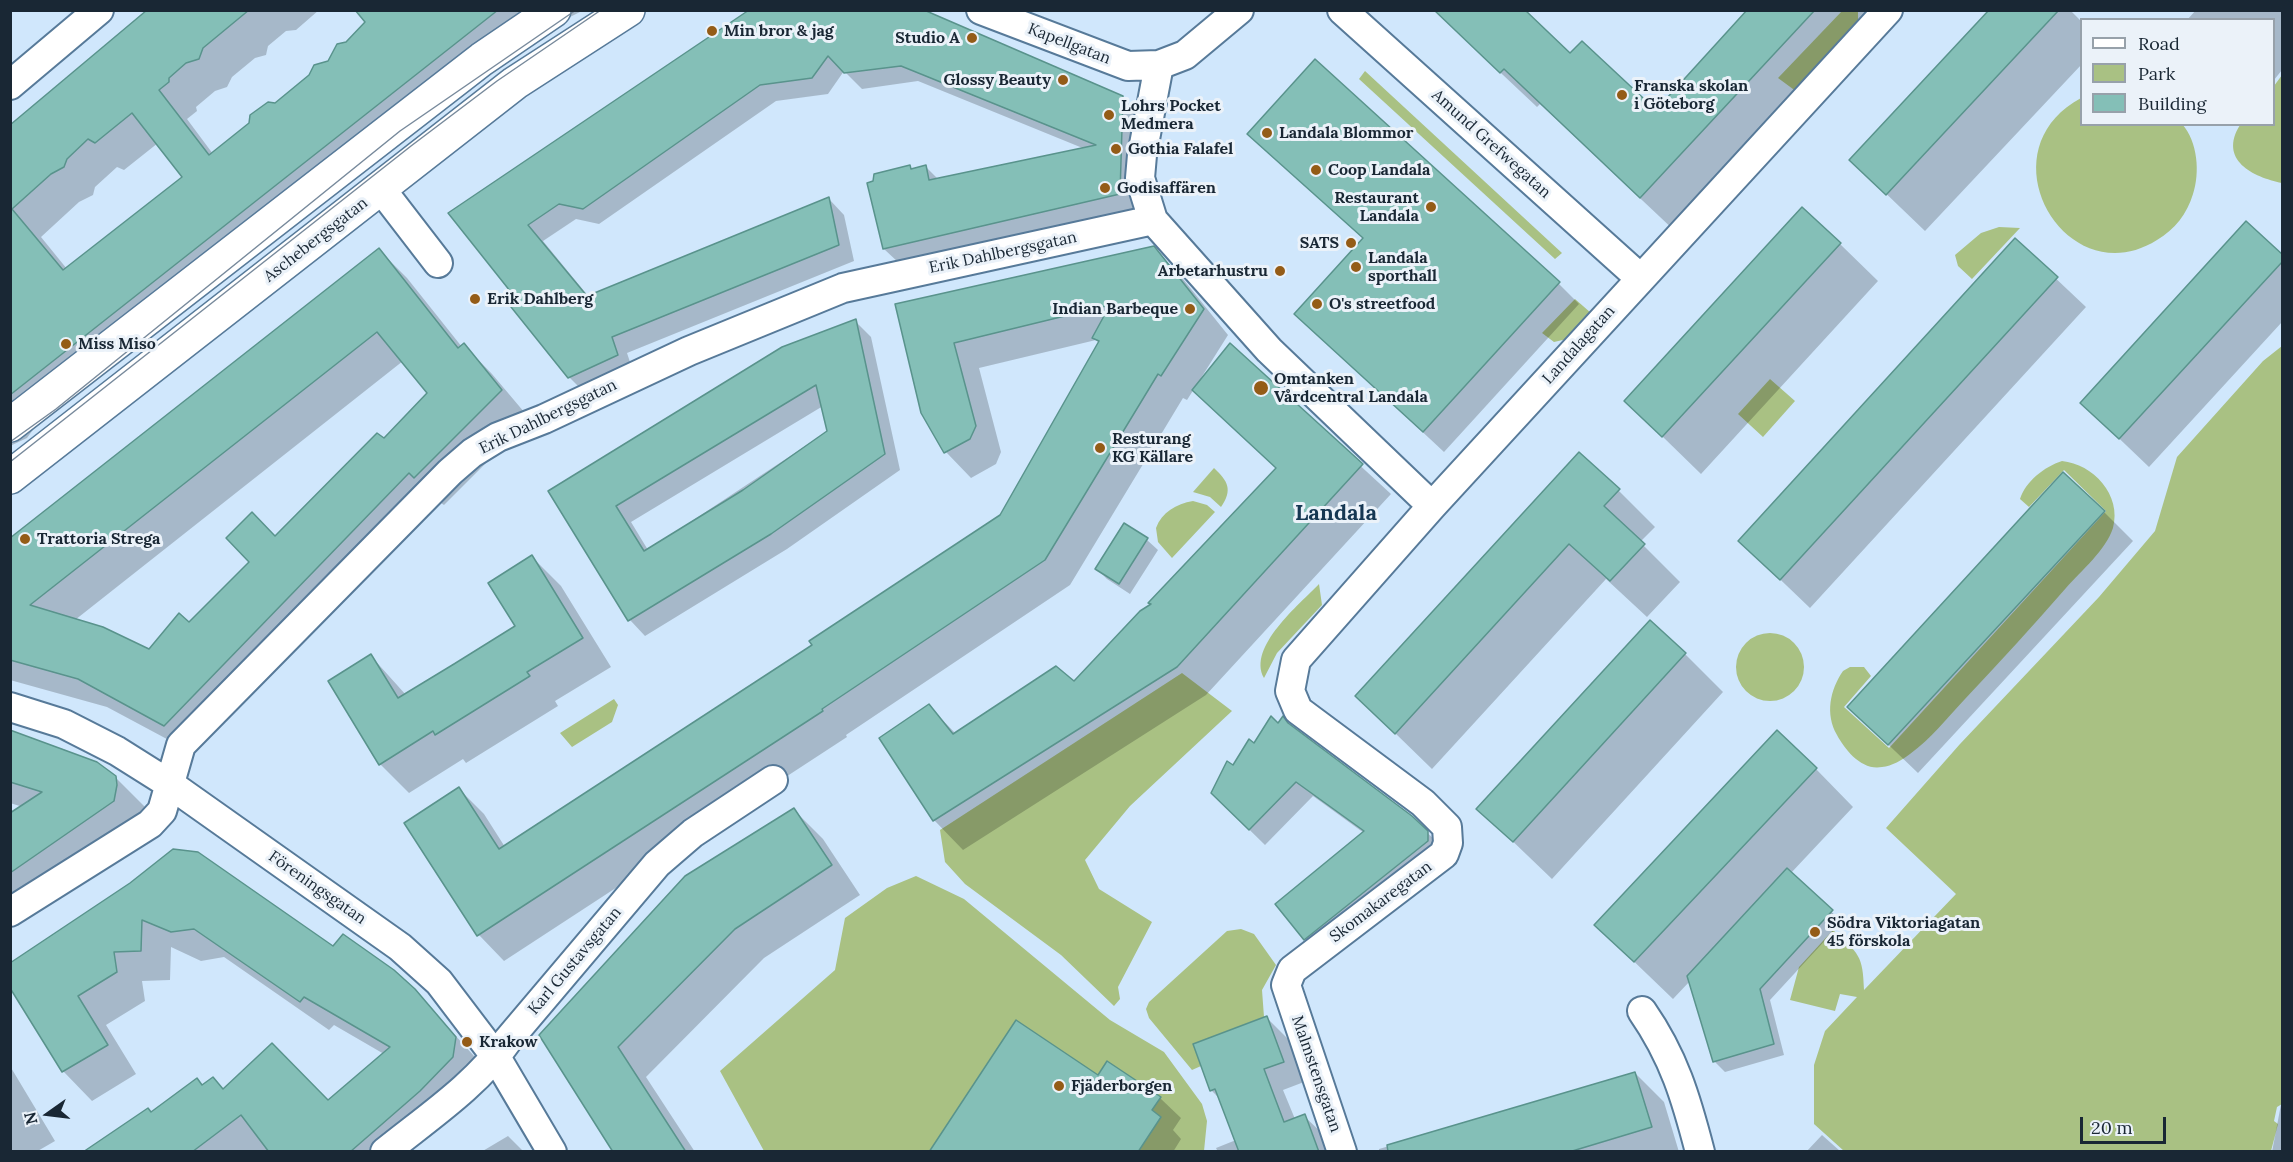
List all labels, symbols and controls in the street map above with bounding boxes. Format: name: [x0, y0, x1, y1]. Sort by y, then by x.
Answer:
legend: [2080, 18, 2275, 126]
street label: Kapellgatan: [1025, 19, 1113, 69]
place label: Min bror & jag: [724, 21, 834, 41]
marker: Min bror & jag: [705, 24, 719, 38]
place label: Studio A: [895, 28, 960, 48]
marker: Studio A: [965, 31, 979, 45]
text: Road: [2138, 32, 2180, 55]
text: Park: [2138, 62, 2175, 85]
place label: Glossy Beauty: [944, 70, 1051, 90]
marker: Glossy Beauty: [1056, 73, 1070, 87]
place label: Franska skolan i Göteborg: [1634, 76, 1748, 114]
street label: Amund Grefwegatan: [1428, 86, 1554, 202]
marker: Franska skolan i Göteborg: [1615, 88, 1629, 102]
text: Building: [2138, 92, 2206, 115]
place label: Lohrs Pocket Medmera: [1121, 96, 1221, 134]
marker: Lohrs Pocket Medmera: [1102, 108, 1116, 122]
place label: Landala Blommor: [1279, 123, 1413, 143]
marker: Landala Blommor: [1260, 126, 1274, 140]
place label: Gothia Falafel: [1128, 139, 1233, 159]
marker: Gothia Falafel: [1109, 142, 1123, 156]
place label: Coop Landala: [1328, 160, 1430, 180]
marker: Coop Landala: [1309, 163, 1323, 177]
place label: Godisaffären: [1117, 178, 1216, 198]
marker: Godisaffären: [1098, 181, 1112, 195]
place label: Restaurant Landala: [1334, 188, 1419, 226]
street label: Aschebergsgatan: [260, 194, 372, 286]
marker: Restaurant Landala: [1424, 200, 1438, 214]
street label: Erik Dahlbergsgatan: [927, 228, 1079, 278]
place label: SATS: [1300, 233, 1339, 253]
marker: SATS: [1344, 236, 1358, 250]
place label: Landala sporthall: [1368, 248, 1437, 286]
marker: Landala sporthall: [1349, 260, 1363, 274]
place label: Arbetarhustru: [1158, 261, 1268, 281]
marker: Arbetarhustru: [1273, 264, 1287, 278]
place label: Erik Dahlberg: [487, 289, 593, 309]
marker: Erik Dahlberg: [468, 292, 482, 306]
place label: O's streetfood: [1329, 294, 1435, 314]
marker: O's streetfood: [1310, 297, 1324, 311]
place label: Indian Barbeque: [1052, 299, 1178, 319]
marker: Indian Barbeque: [1183, 302, 1197, 316]
street label: Landalagatan: [1539, 302, 1619, 388]
place label: Miss Miso: [78, 334, 156, 354]
marker: Miss Miso: [59, 337, 73, 351]
place label: Omtanken Vårdcentral Landala: [1274, 369, 1428, 407]
street label: Erik Dahlbergsgatan: [476, 375, 620, 459]
marker: Omtanken Vårdcentral Landala: [1252, 379, 1270, 397]
place label: Resturang KG Källare: [1112, 429, 1193, 467]
marker: Resturang KG Källare: [1093, 441, 1107, 455]
district label: Landala: [1295, 501, 1377, 527]
place label: Trattoria Strega: [37, 529, 160, 549]
marker: Trattoria Strega: [18, 532, 32, 546]
street label: Föreningsgatan: [265, 847, 369, 929]
street label: Skomakaregatan: [1326, 857, 1436, 947]
street label: Karl Gustavsgatan: [524, 903, 626, 1019]
place label: Södra Viktoriagatan 45 förskola: [1827, 913, 1980, 951]
marker: Södra Viktoriagatan 45 förskola: [1808, 925, 1822, 939]
street label: Malmstensgatan: [1287, 1013, 1345, 1135]
place label: Krakow: [479, 1032, 537, 1052]
marker: Krakow: [460, 1035, 474, 1049]
place label: Fjäderborgen: [1071, 1076, 1172, 1096]
marker: Fjäderborgen: [1052, 1079, 1066, 1093]
north arrow: [18, 1084, 78, 1144]
scale bar: [2083, 1105, 2168, 1143]
text: N: [19, 1110, 42, 1127]
text: 20 m: [2091, 1116, 2133, 1139]

